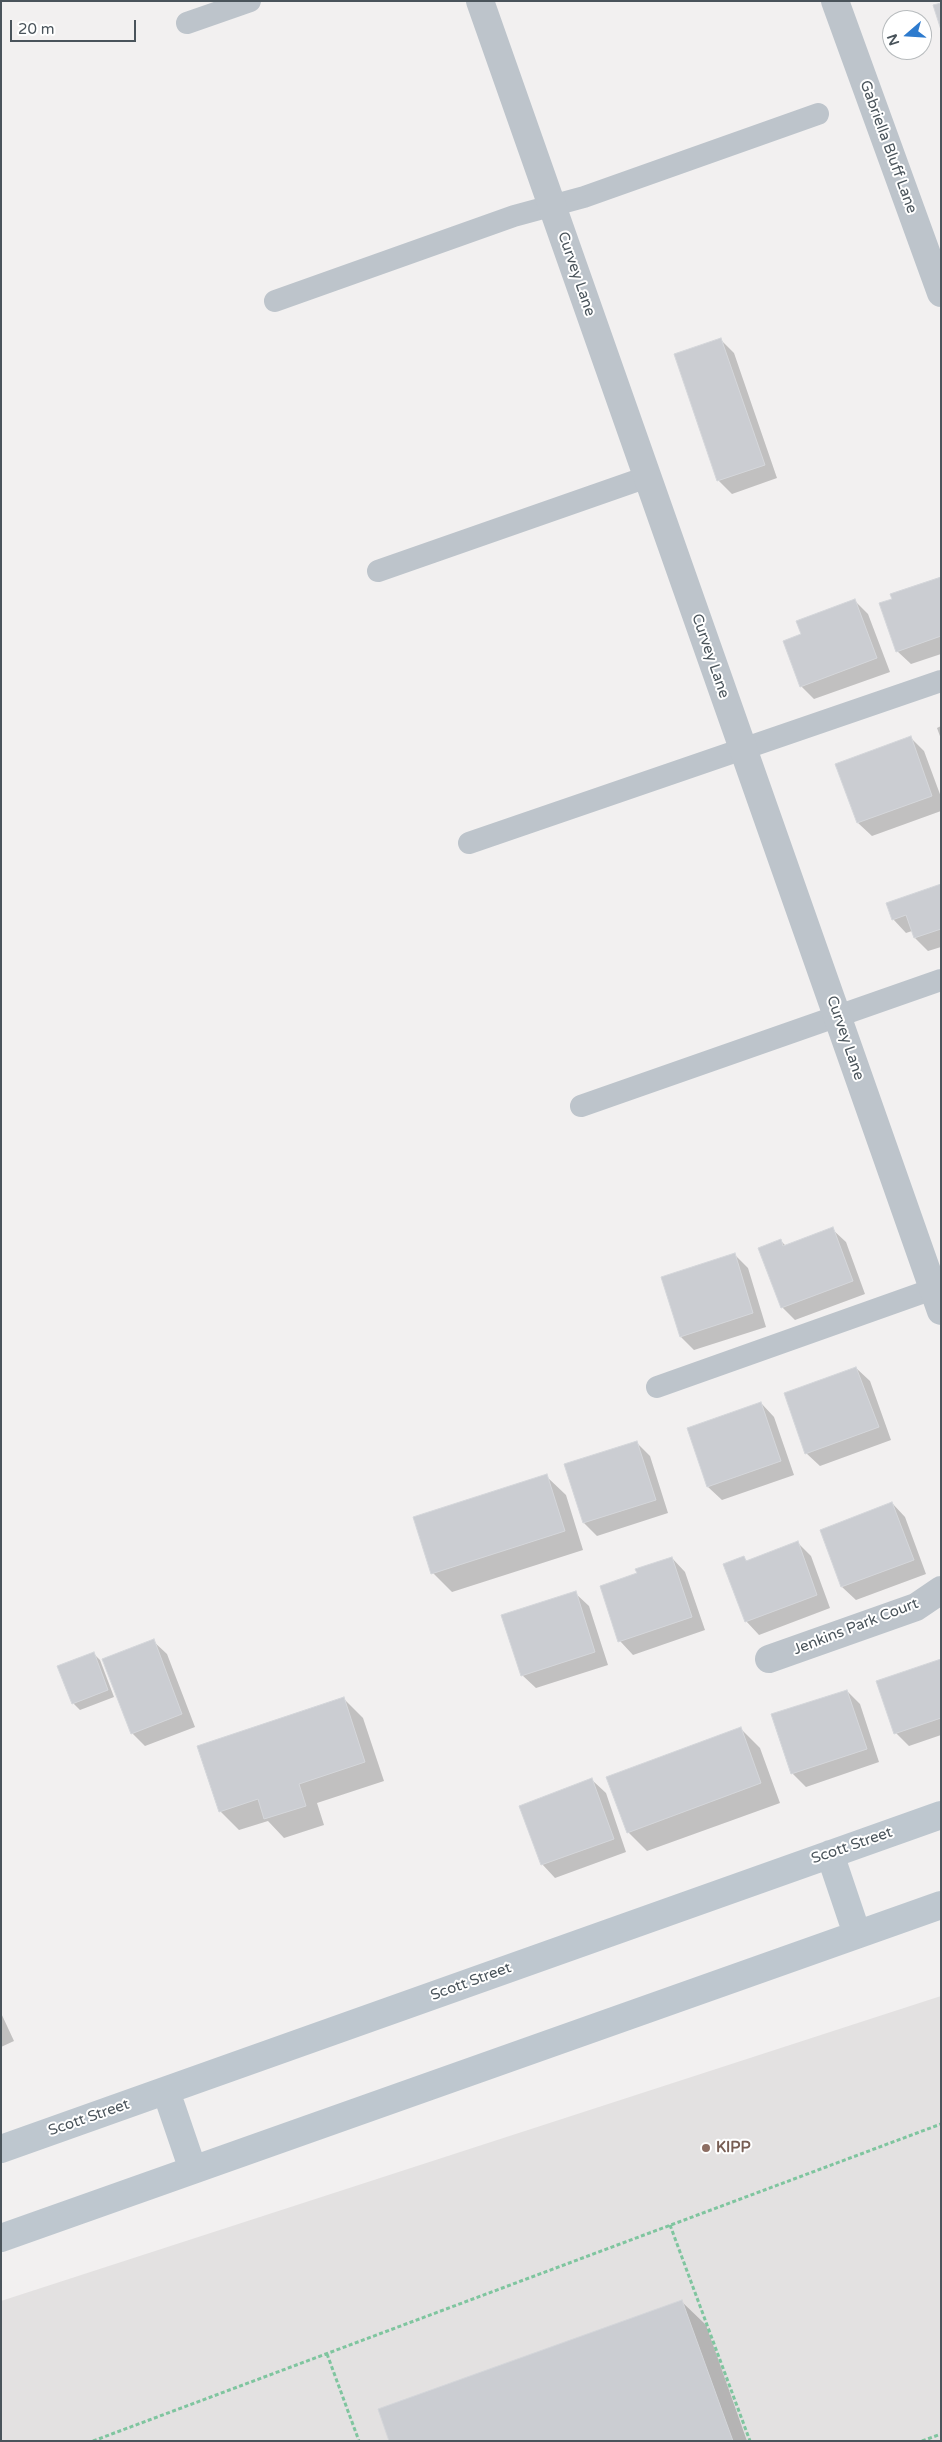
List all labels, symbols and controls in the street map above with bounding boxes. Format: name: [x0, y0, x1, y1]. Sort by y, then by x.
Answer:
scale bar: [12, 10, 139, 42]
north arrow: [882, 10, 932, 60]
text: 20 m: [18, 20, 55, 38]
text: N: [883, 32, 903, 48]
street label: Gabriella Bluff Lane: [856, 78, 920, 216]
street label: Curvey Lane: [553, 229, 599, 319]
street label: Curvey Lane: [687, 611, 733, 701]
street label: Curvey Lane: [822, 993, 868, 1083]
street label: Jenkins Park Court: [791, 1595, 921, 1659]
street label: Scott Street: [809, 1824, 895, 1868]
street label: Scott Street: [428, 1959, 514, 2005]
street label: Scott Street: [46, 2096, 132, 2140]
place label: KIPP: [716, 2139, 750, 2157]
marker: KIPP: [700, 2142, 712, 2154]

